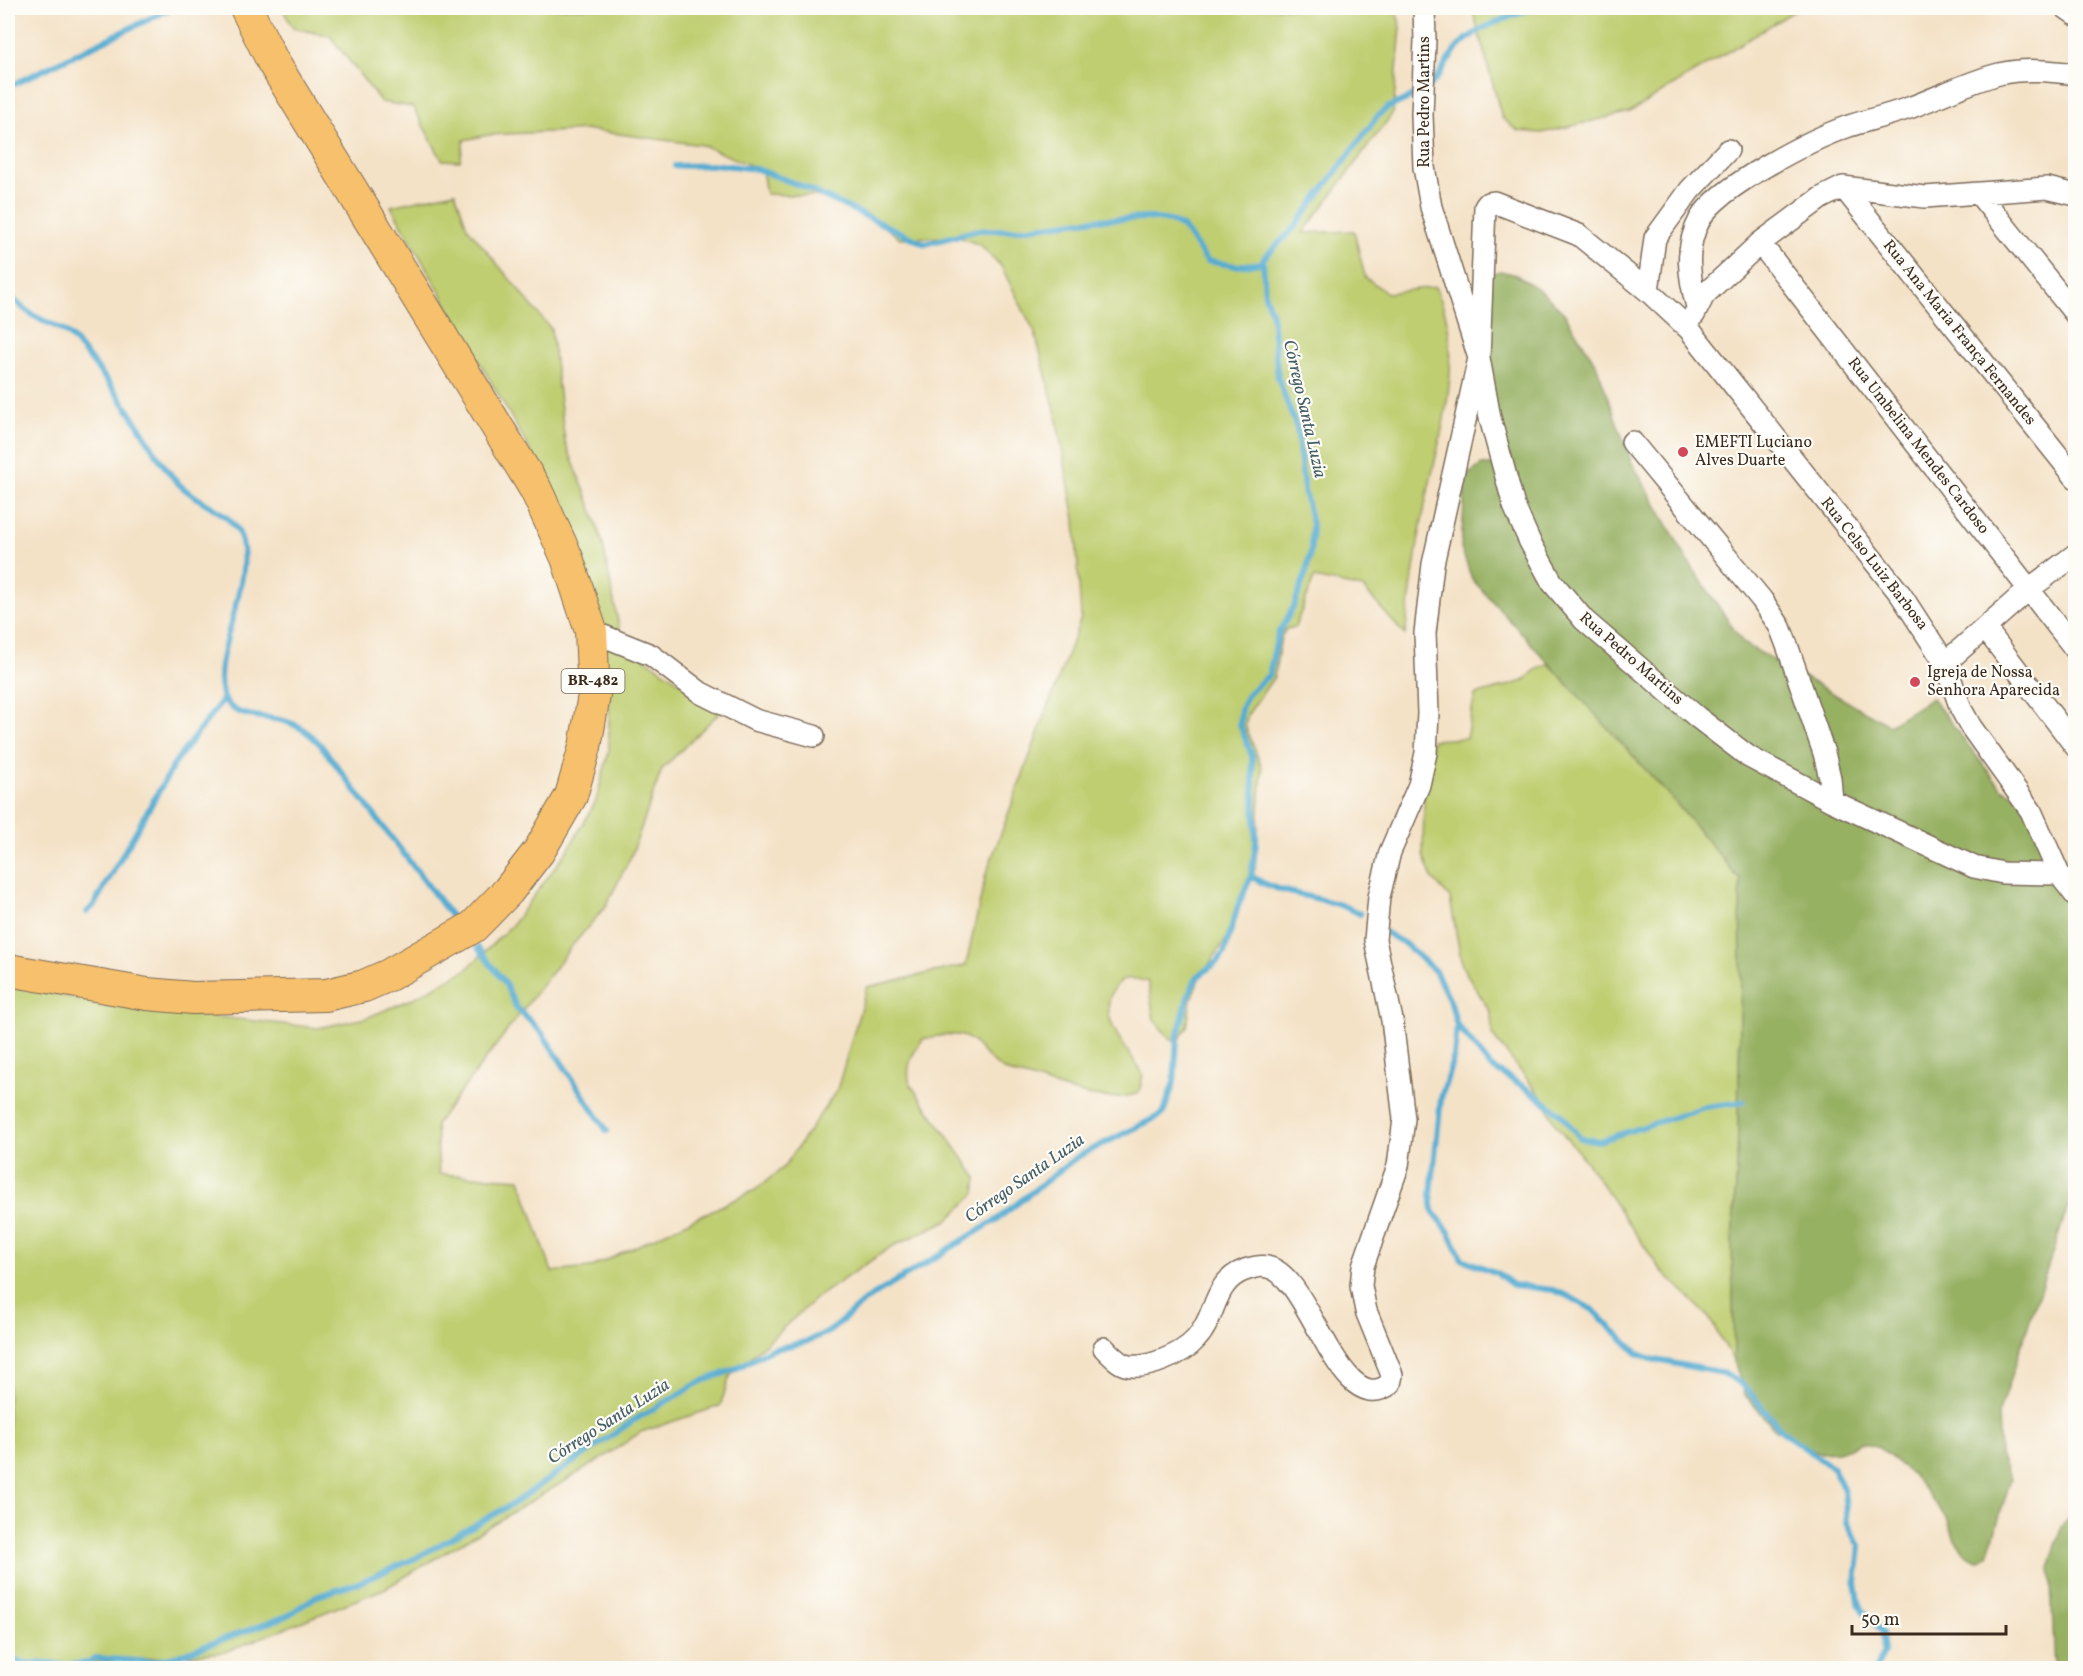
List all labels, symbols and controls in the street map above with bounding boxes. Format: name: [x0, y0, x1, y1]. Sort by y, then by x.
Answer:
street label: Rua Pedro Martins: [1414, 36, 1436, 168]
street label: Rua Ana Maria França Fernandes: [1877, 236, 2041, 430]
water label: Córrego Santa Luzia: [1276, 337, 1332, 481]
street label: Rua Umbelina Mendes Cardoso: [1842, 353, 1994, 539]
place label: EMEFTI Luciano Alves Duarte: [1695, 432, 1812, 472]
marker: EMEFTI Luciano Alves Duarte: [1676, 445, 1690, 459]
street label: Rua Celso Luiz Barbosa: [1815, 493, 1933, 635]
street label: Rua Pedro Martins: [1574, 608, 1688, 711]
place label: Igreja de Nossa Senhora Aparecida: [1927, 662, 2060, 702]
road number: BR-482: [562, 669, 624, 693]
marker: Igreja de Nossa Senhora Aparecida: [1908, 675, 1922, 689]
water label: Córrego Santa Luzia: [960, 1128, 1090, 1230]
water label: Córrego Santa Luzia: [543, 1373, 675, 1471]
scale bar: [1852, 1598, 2006, 1636]
text: 50 m: [1861, 1608, 1900, 1633]

